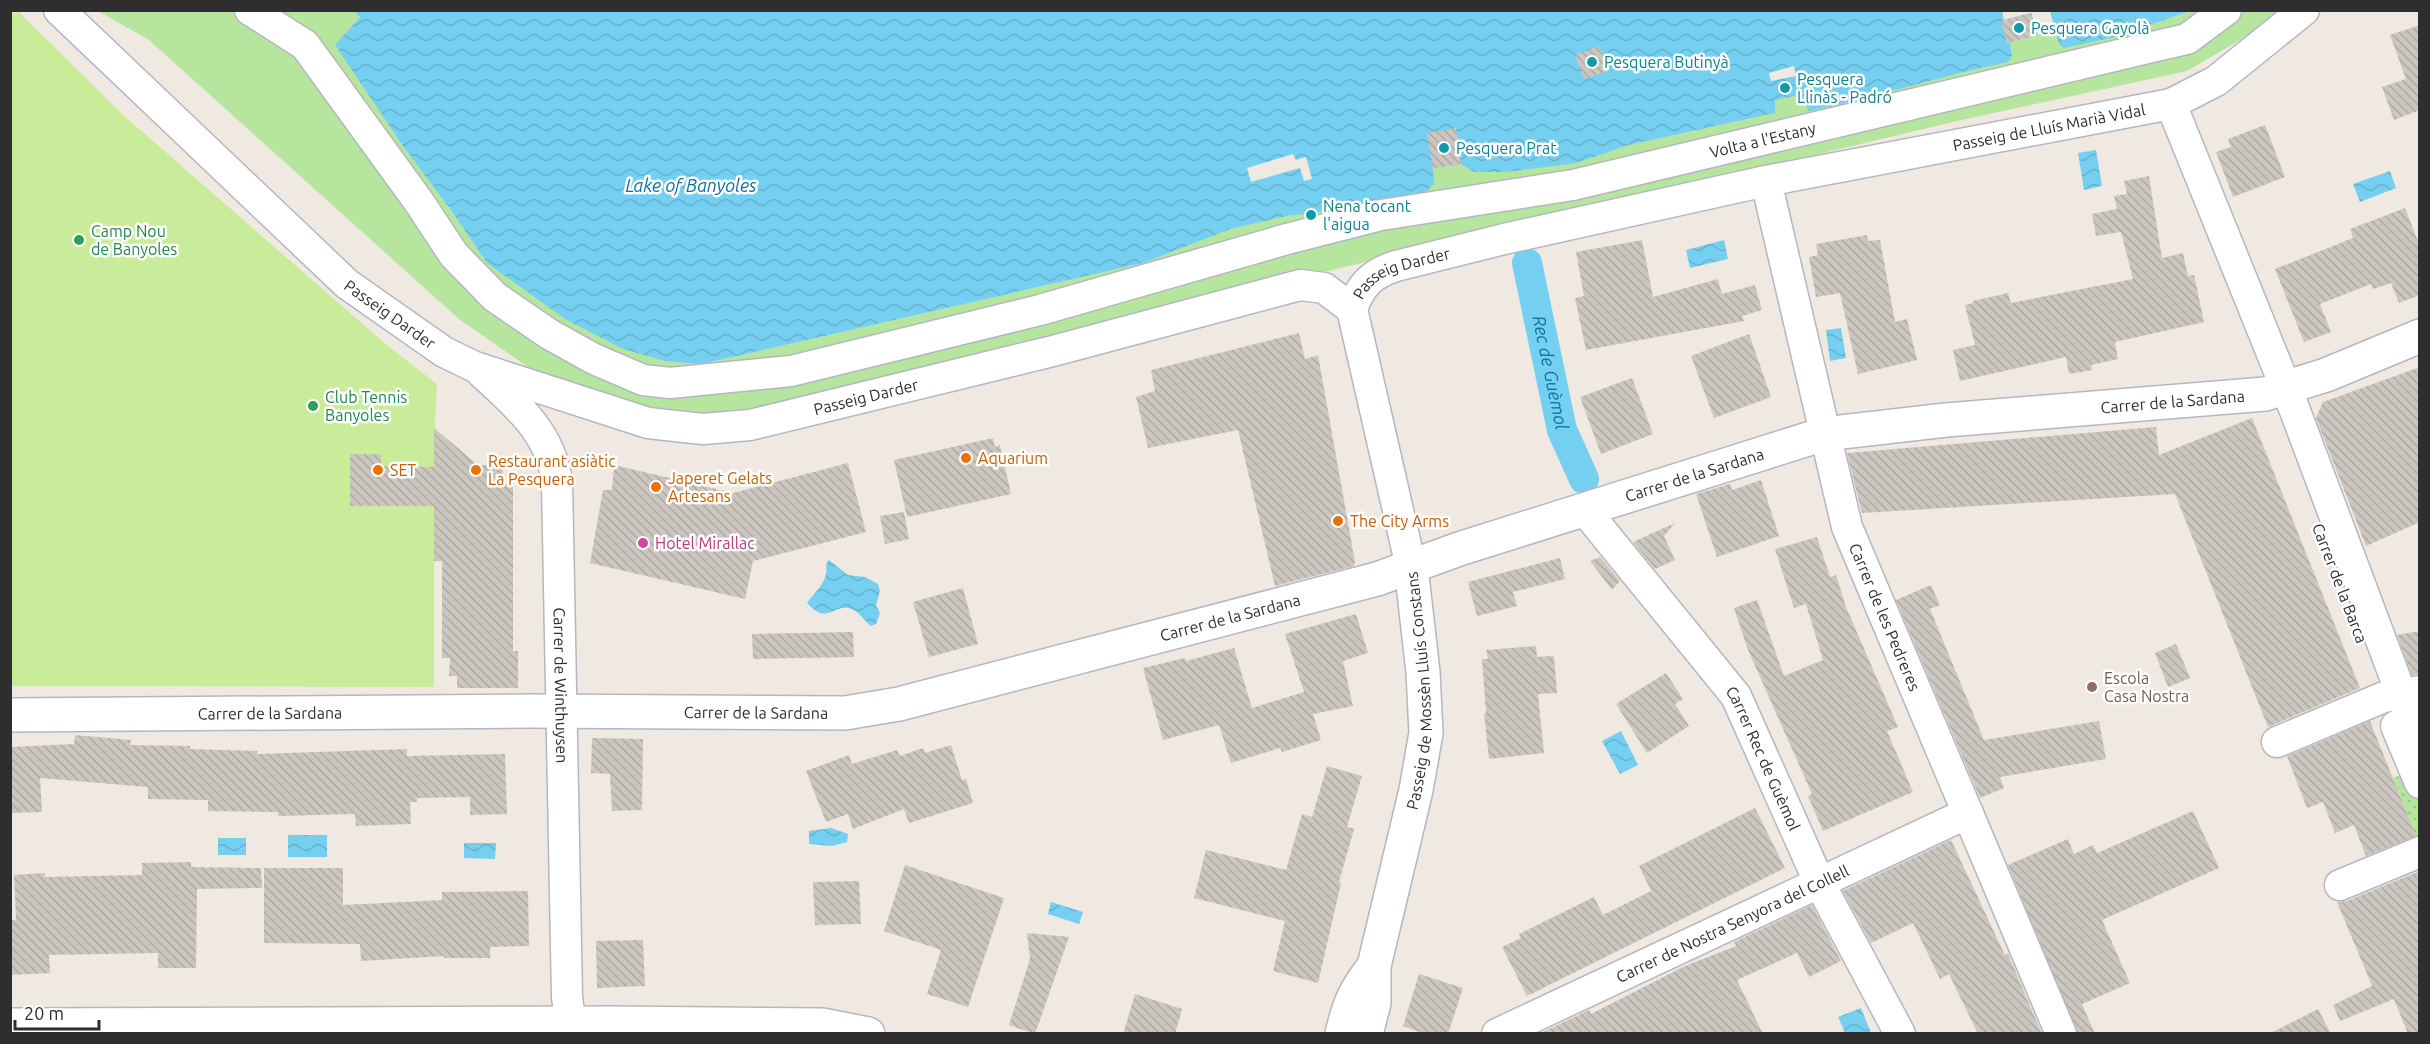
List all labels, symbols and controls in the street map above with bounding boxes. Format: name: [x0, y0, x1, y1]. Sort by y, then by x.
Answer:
place label: Pesquera Gayolà: [2031, 19, 2150, 37]
marker: Pesquera Gayolà: [2012, 21, 2026, 35]
place label: Pesquera Butinyà: [1604, 53, 1729, 71]
marker: Pesquera Butinyà: [1585, 55, 1599, 69]
place label: Pesquera Llinàs - Padró: [1797, 70, 1892, 106]
marker: Pesquera Llinàs - Padró: [1778, 81, 1792, 95]
street label: Passeig de Lluís Marià Vidal: [1951, 100, 2147, 154]
street label: Volta a l'Estany: [1708, 118, 1818, 161]
place label: Pesquera Prat: [1456, 139, 1557, 157]
marker: Pesquera Prat: [1437, 141, 1451, 155]
water label: Lake of Banyoles: [625, 175, 757, 196]
place label: Nena tocant l'aigua: [1323, 197, 1412, 233]
marker: Nena tocant l'aigua: [1304, 208, 1318, 222]
place label: Camp Nou de Banyoles: [91, 222, 177, 258]
marker: Camp Nou de Banyoles: [72, 233, 86, 247]
street label: Passeig Darder: [1349, 244, 1452, 302]
street label: Passeig Darder: [341, 276, 439, 352]
water label: Rec de Guèmol: [1529, 314, 1573, 431]
street label: Passeig Darder: [812, 375, 920, 418]
street label: Carrer de la Sardana: [2100, 387, 2245, 416]
place label: Club Tennis Banyoles: [325, 388, 407, 424]
marker: Club Tennis Banyoles: [306, 399, 320, 413]
street label: Carrer de la Sardana: [1623, 445, 1766, 505]
place label: Aquarium: [978, 449, 1048, 467]
marker: Aquarium: [959, 451, 973, 465]
place label: Restaurant asiàtic La Pesquera: [488, 452, 616, 488]
place label: SET: [390, 461, 416, 479]
marker: SET: [371, 463, 385, 477]
marker: Restaurant asiàtic La Pesquera: [469, 463, 483, 477]
place label: Japeret Gelats Artesans: [668, 469, 772, 505]
marker: Japeret Gelats Artesans: [649, 480, 663, 494]
place label: The City Arms: [1350, 512, 1449, 530]
marker: The City Arms: [1331, 514, 1345, 528]
street label: Carrer de la Barca: [2309, 521, 2371, 645]
place label: Hotel Mirallac: [655, 534, 755, 552]
marker: Hotel Mirallac: [636, 536, 650, 550]
street label: Carrer de les Pedreres: [1846, 540, 1924, 694]
street label: Passeig de Mossèn Lluís Constans: [1403, 571, 1435, 811]
street label: Carrer de la Sardana: [1158, 590, 1302, 644]
street label: Carrer de Winthuysen: [550, 607, 571, 764]
place label: Escola Casa Nostra: [2104, 669, 2189, 705]
marker: Escola Casa Nostra: [2085, 680, 2099, 694]
street label: Carrer Rec de Guèmol: [1723, 682, 1804, 833]
street label: Carrer de la Sardana: [198, 703, 342, 723]
street label: Carrer de la Sardana: [684, 703, 828, 722]
street label: Carrer de Nostra Senyora del Collell: [1613, 861, 1852, 986]
scale bar: [15, 993, 99, 1031]
text: 20 m: [24, 1003, 64, 1023]

